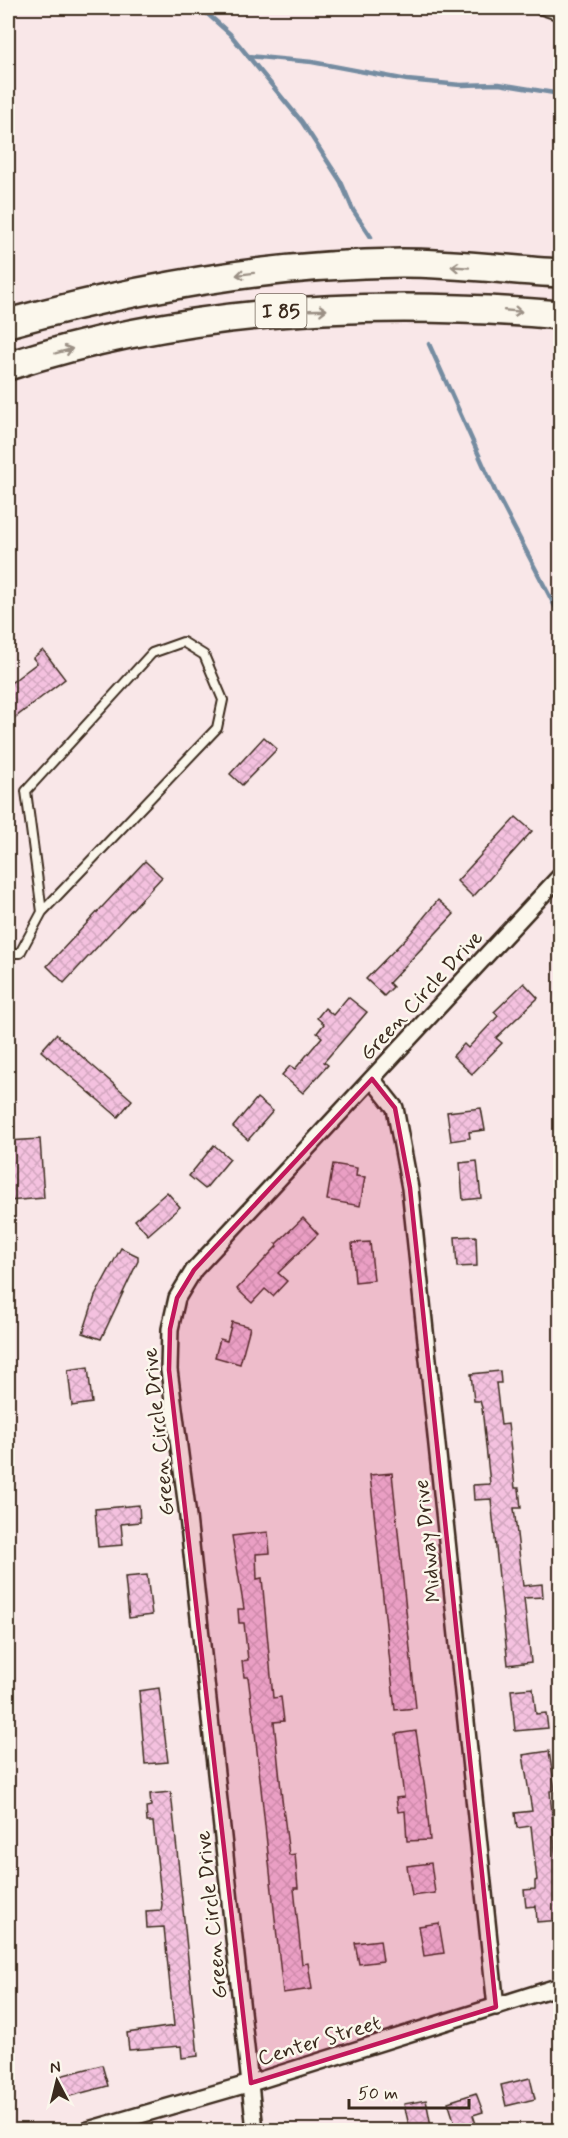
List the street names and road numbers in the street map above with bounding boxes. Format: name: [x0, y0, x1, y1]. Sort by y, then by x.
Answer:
road number: I 85: [256, 294, 306, 328]
street label: Green Circle Drive: [354, 924, 490, 1067]
street label: Green Circle Drive: [136, 1346, 182, 1517]
street label: Midway Drive: [408, 1478, 448, 1604]
street label: Green Circle Drive: [189, 1829, 235, 2000]
street label: Center Street: [254, 2009, 384, 2073]

